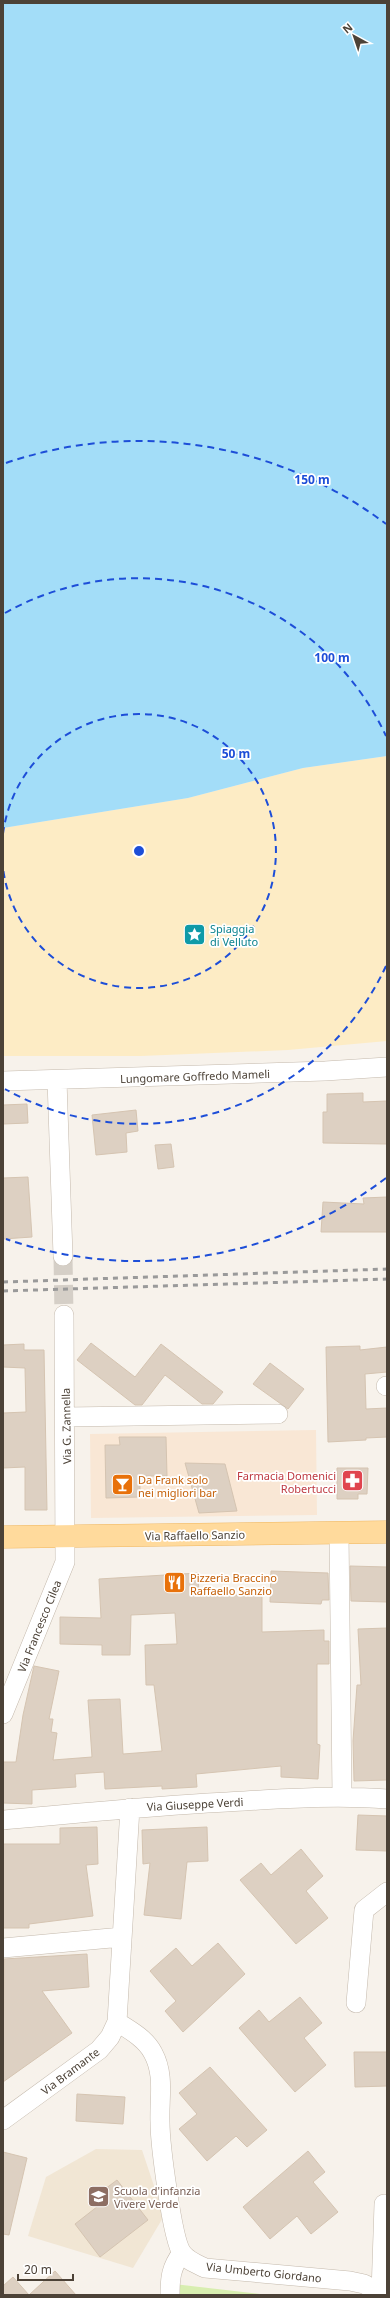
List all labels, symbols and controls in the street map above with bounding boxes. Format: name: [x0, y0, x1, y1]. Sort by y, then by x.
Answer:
north arrow: [334, 16, 374, 56]
text: N: [339, 19, 356, 37]
text: 150 m: [294, 471, 330, 488]
text: 100 m: [314, 649, 350, 666]
text: 50 m: [222, 745, 250, 762]
centre of rings: [132, 844, 146, 858]
place icon: Spiaggia di Velluto: [182, 921, 208, 947]
place label: Spiaggia di Velluto: [210, 921, 258, 949]
street label: Lungomare Goffredo Mameli: [120, 1066, 270, 1086]
street label: Via G. Zannella: [58, 1388, 74, 1464]
place label: Farmacia Domenici Robertucci: [237, 1468, 336, 1496]
pharmacy icon: Farmacia Domenici Robertucci: [339, 1468, 365, 1494]
bar icon: Da Frank solo nei migliori bar: [110, 1472, 136, 1498]
place label: Da Frank solo nei migliori bar: [138, 1472, 217, 1500]
street label: Via Raffaello Sanzio: [145, 1527, 246, 1543]
restaurant icon: Pizzeria Braccino Raffaello Sanzio: [161, 1570, 187, 1596]
place label: Pizzeria Braccino Raffaello Sanzio: [190, 1570, 277, 1598]
street label: Via Francesco Cilea: [14, 1578, 64, 1674]
street label: Via Giuseppe Verdi: [146, 1794, 244, 1814]
street label: Via Bramante: [38, 2044, 102, 2098]
school or university icon: Scuola d'infanzia Vivere Verde: [86, 2183, 112, 2209]
place label: Scuola d'infanzia Vivere Verde: [114, 2183, 200, 2211]
scale bar: [18, 2256, 73, 2282]
street label: Via Umberto Giordano: [206, 2258, 323, 2286]
text: 20 m: [24, 2261, 52, 2278]

